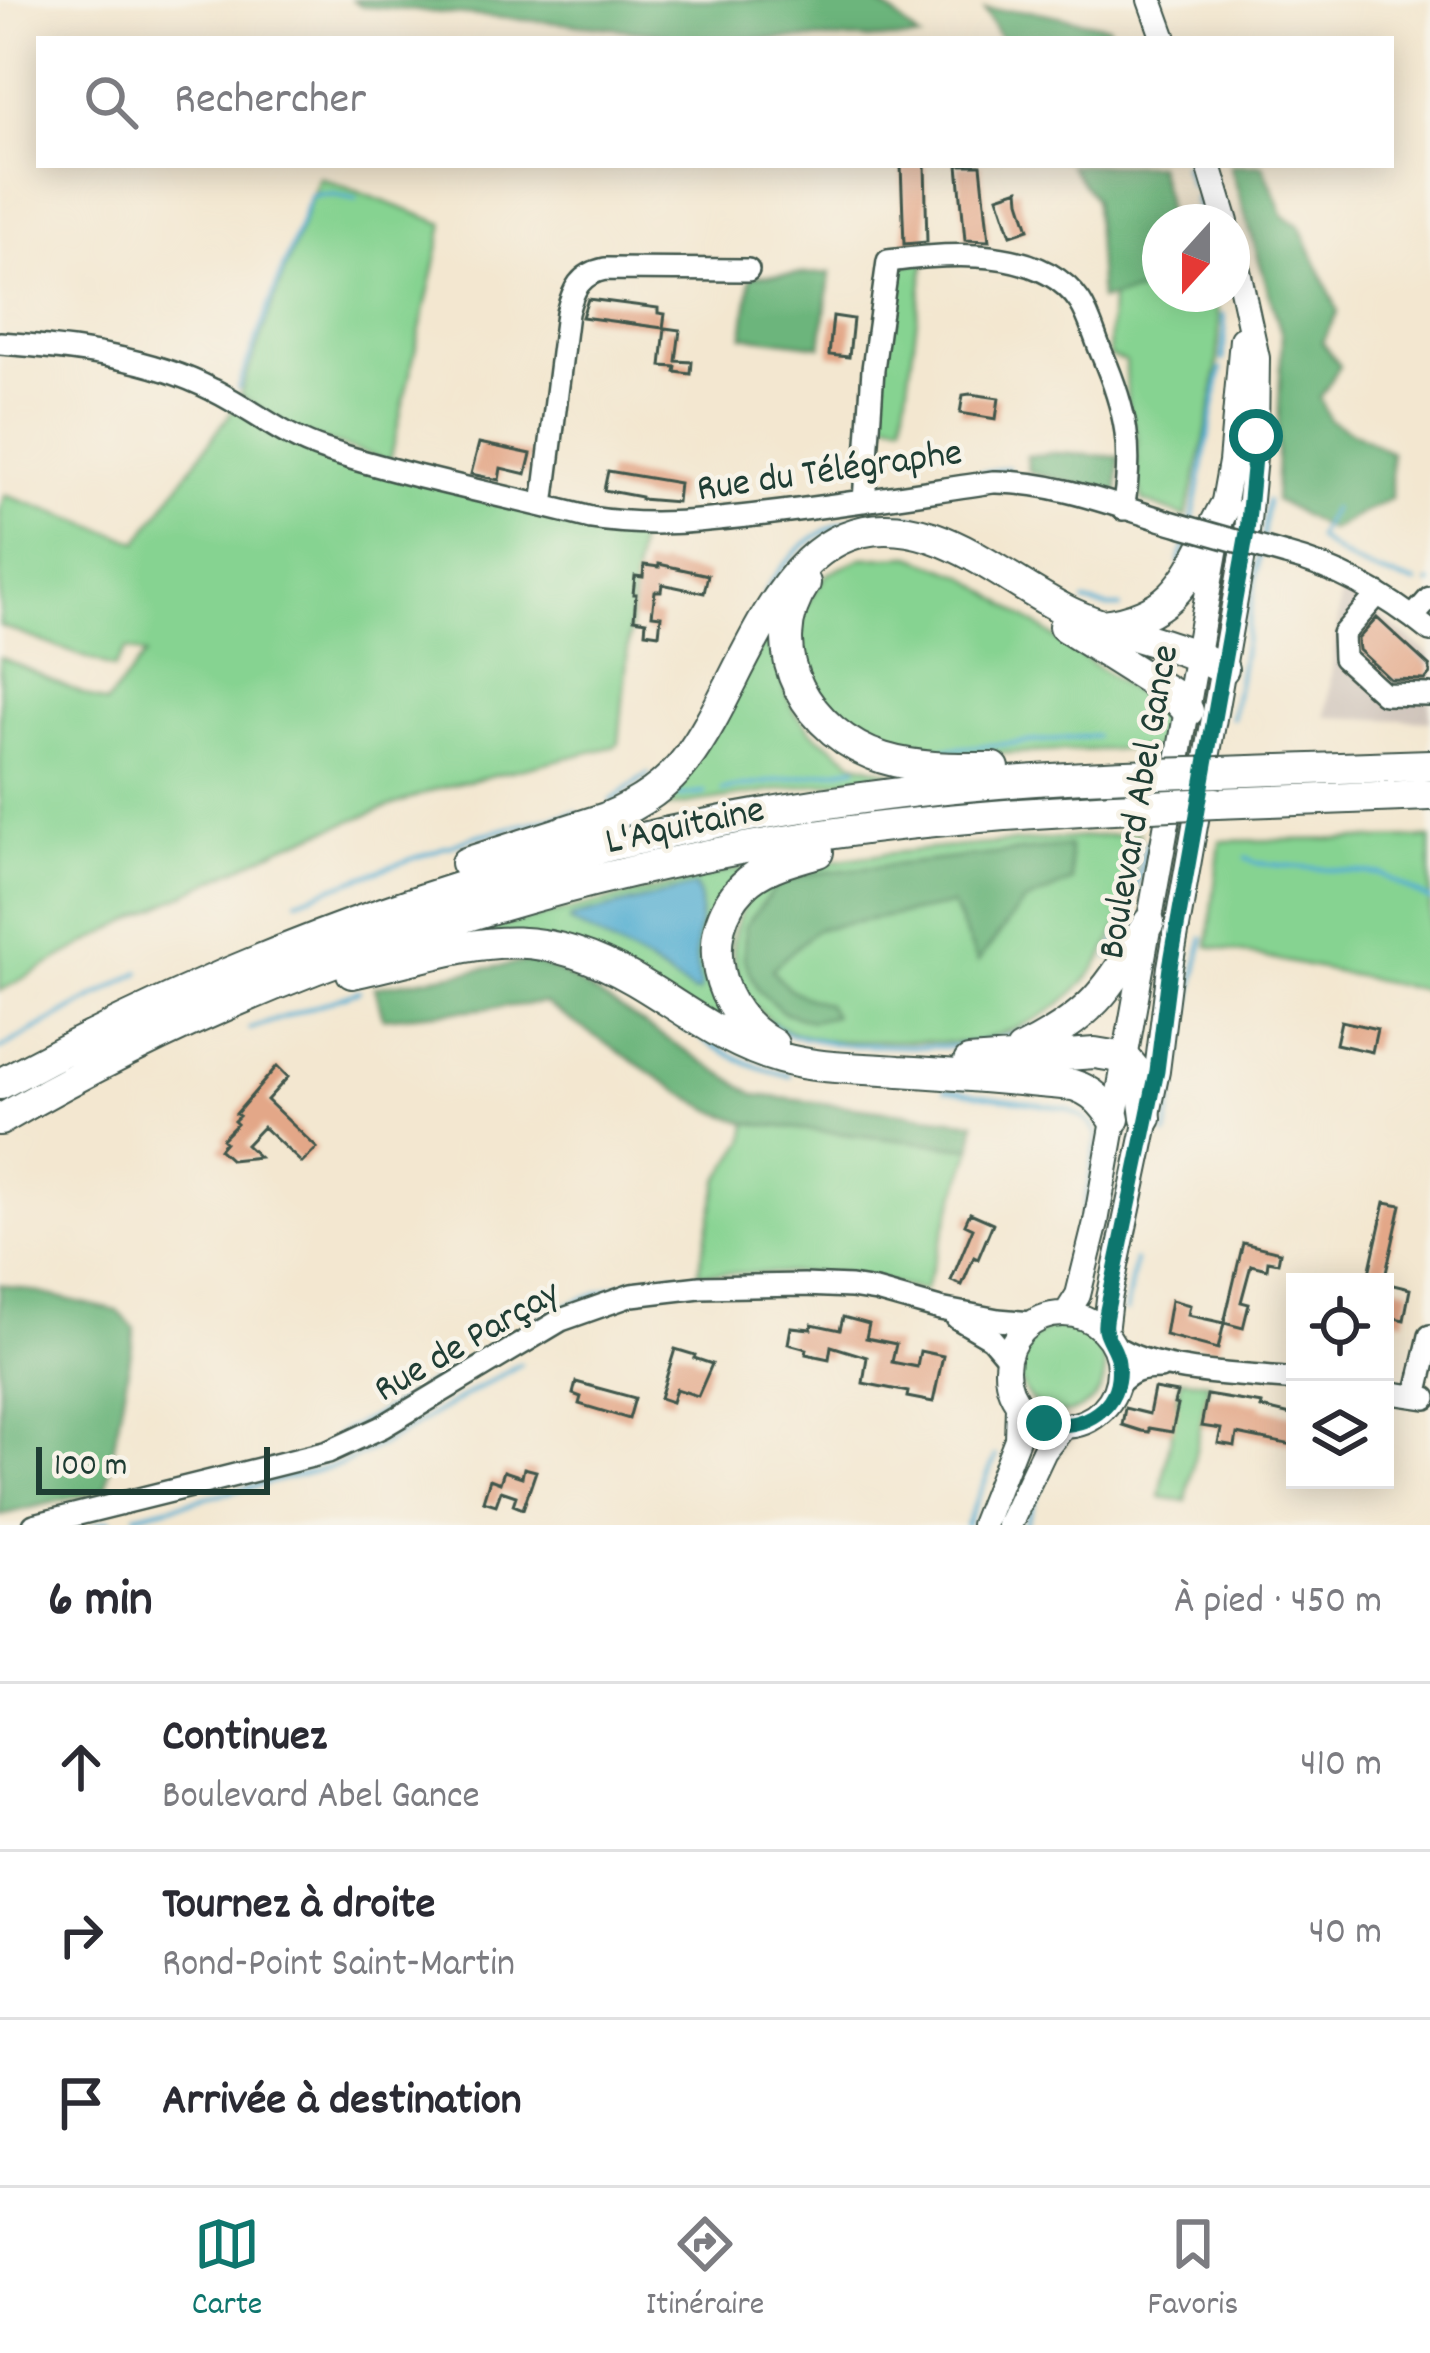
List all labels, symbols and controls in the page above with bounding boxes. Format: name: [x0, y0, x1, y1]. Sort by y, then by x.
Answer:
search box: [36, 36, 1394, 168]
icon: search: [78, 69, 144, 135]
text: Rechercher: [174, 70, 366, 134]
north arrow: [1142, 204, 1250, 312]
route start: [1229, 409, 1283, 463]
street label: Rue du Télégraphe: [694, 428, 966, 519]
street label: Boulevard Abel Gance: [1087, 641, 1196, 963]
street label: L'Aquitaine: [601, 785, 770, 872]
street label: Rue de Parçay: [365, 1268, 572, 1419]
map controls: [1286, 1273, 1394, 1489]
button: locate: [1286, 1273, 1394, 1381]
button: layers: [1286, 1381, 1394, 1489]
route end: [1017, 1396, 1071, 1450]
scale bar: [36, 1441, 270, 1494]
text: 100 m: [54, 1444, 127, 1491]
text: 6 min: [48, 1567, 153, 1639]
text: À pied · 450 m: [1174, 1576, 1382, 1631]
text: Continuez: [162, 1707, 327, 1771]
icon: ahead: [48, 1734, 114, 1800]
text: 410 m: [1300, 1739, 1382, 1794]
text: Boulevard Abel Gance: [162, 1771, 480, 1826]
text: Tournez à droite: [162, 1875, 435, 1939]
icon: right: [48, 1902, 114, 1968]
text: 40 m: [1309, 1907, 1382, 1962]
text: Rond-Point Saint-Martin: [162, 1939, 515, 1994]
icon: arrive: [48, 2070, 114, 2136]
text: Arrivée à destination: [162, 2071, 521, 2135]
tab: Carte: [192, 2211, 262, 2330]
tab: Itinéraire: [646, 2211, 764, 2330]
tab: Favoris: [1147, 2211, 1238, 2330]

